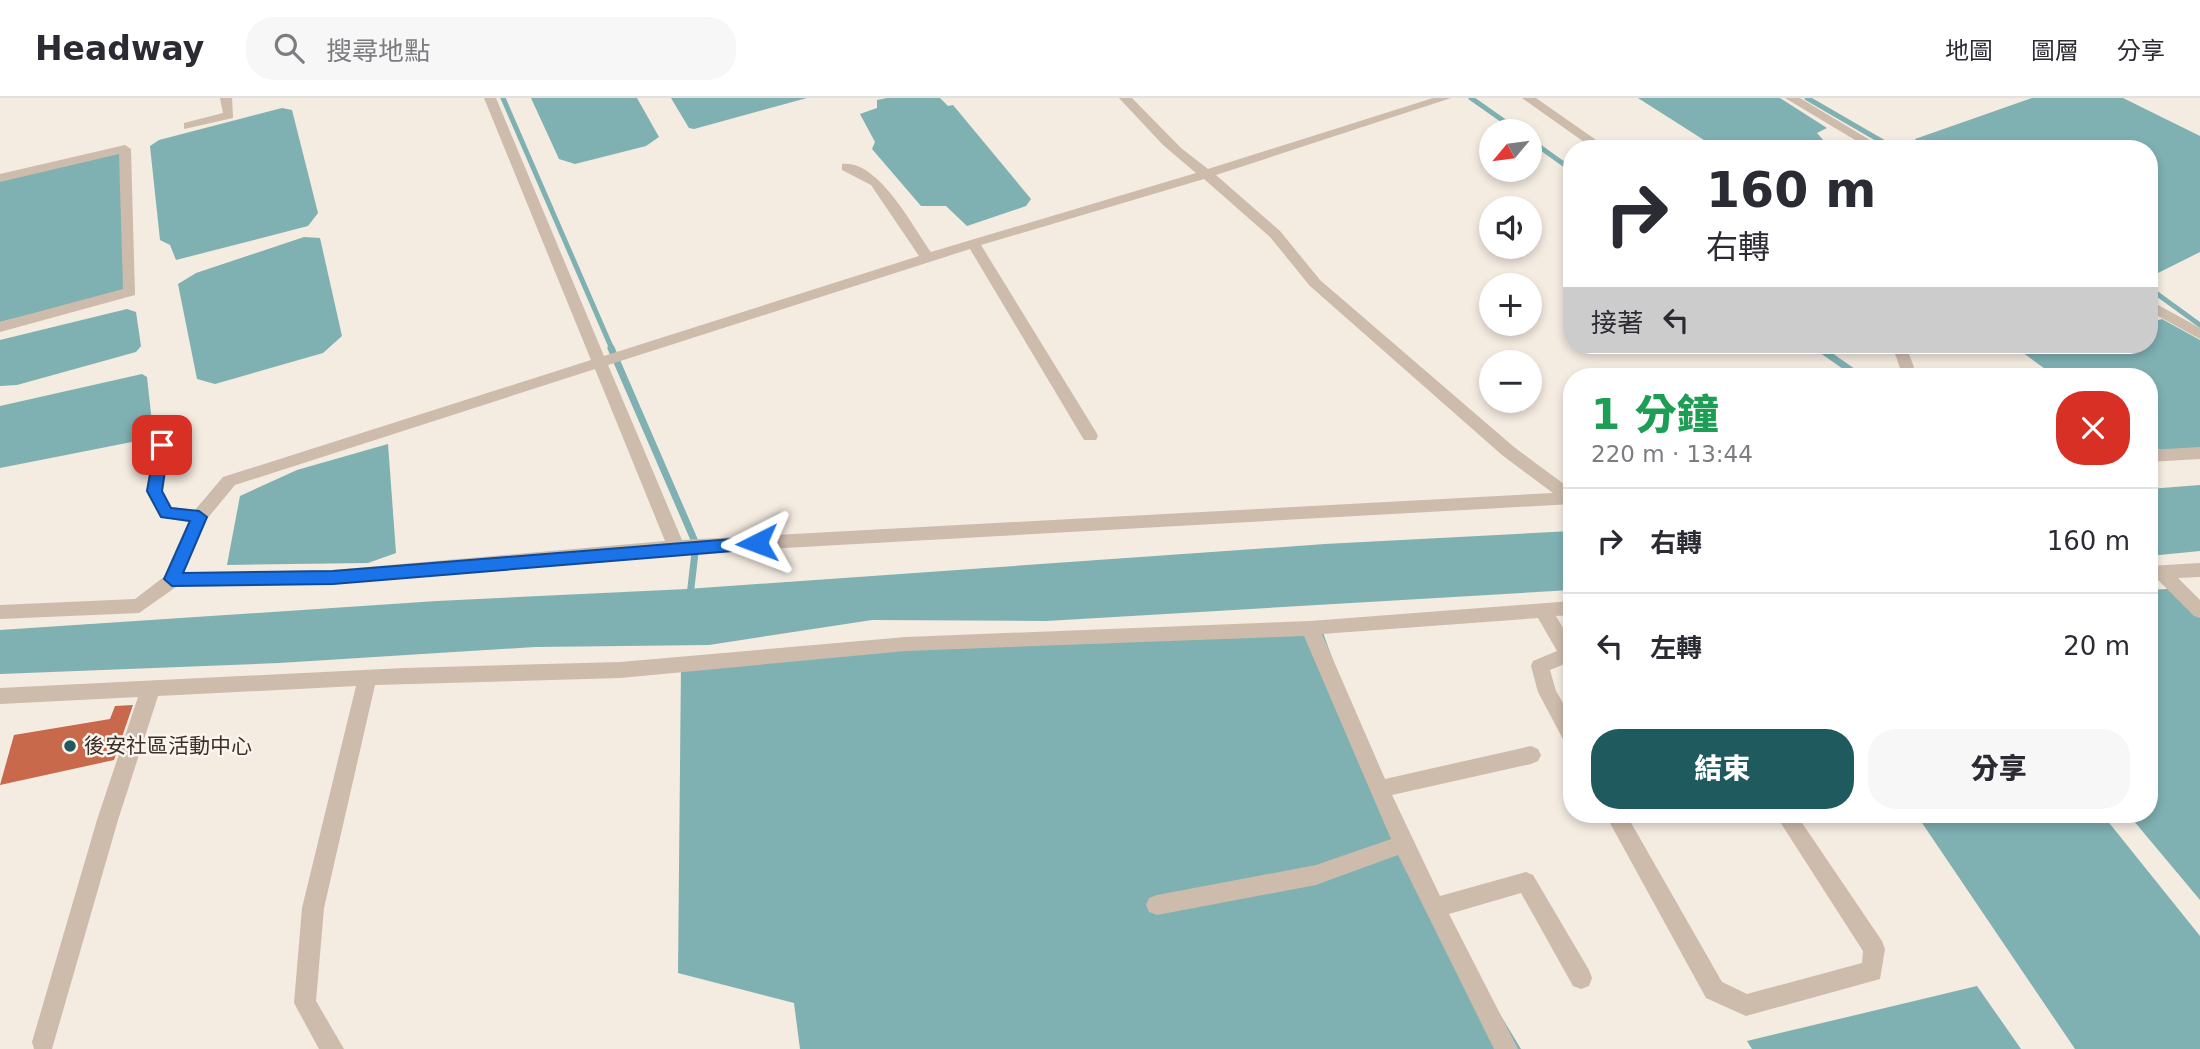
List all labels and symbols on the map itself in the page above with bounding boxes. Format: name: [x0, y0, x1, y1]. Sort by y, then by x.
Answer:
north arrow: [1479, 119, 1542, 182]
pin: [132, 415, 192, 475]
position arrow: [720, 506, 794, 580]
place label: 後安社區活動中心: [84, 734, 252, 758]
marker: 後安社區活動中心: [62, 738, 78, 754]

